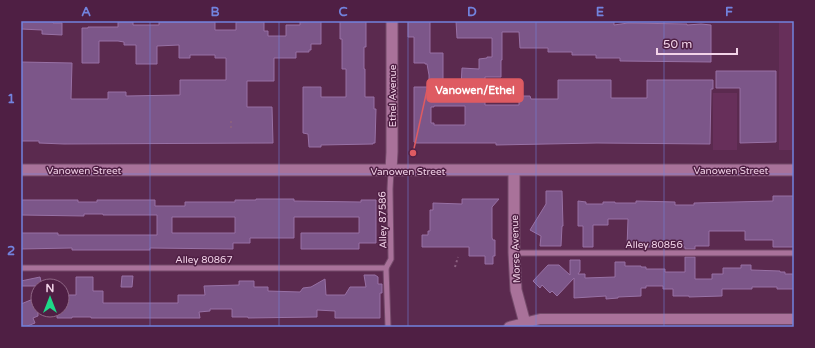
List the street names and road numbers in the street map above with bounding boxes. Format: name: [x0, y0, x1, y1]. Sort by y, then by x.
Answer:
street label: Ethel Avenue: [387, 64, 399, 127]
street label: Vanowen Street: [47, 165, 122, 177]
street label: Vanowen Street: [694, 165, 769, 177]
street label: Vanowen Street: [371, 166, 446, 178]
street label: Alley 87586: [377, 191, 389, 249]
street label: Morse Avenue: [509, 214, 523, 283]
street label: Alley 80856: [625, 239, 683, 251]
street label: Alley 80867: [175, 254, 233, 266]

